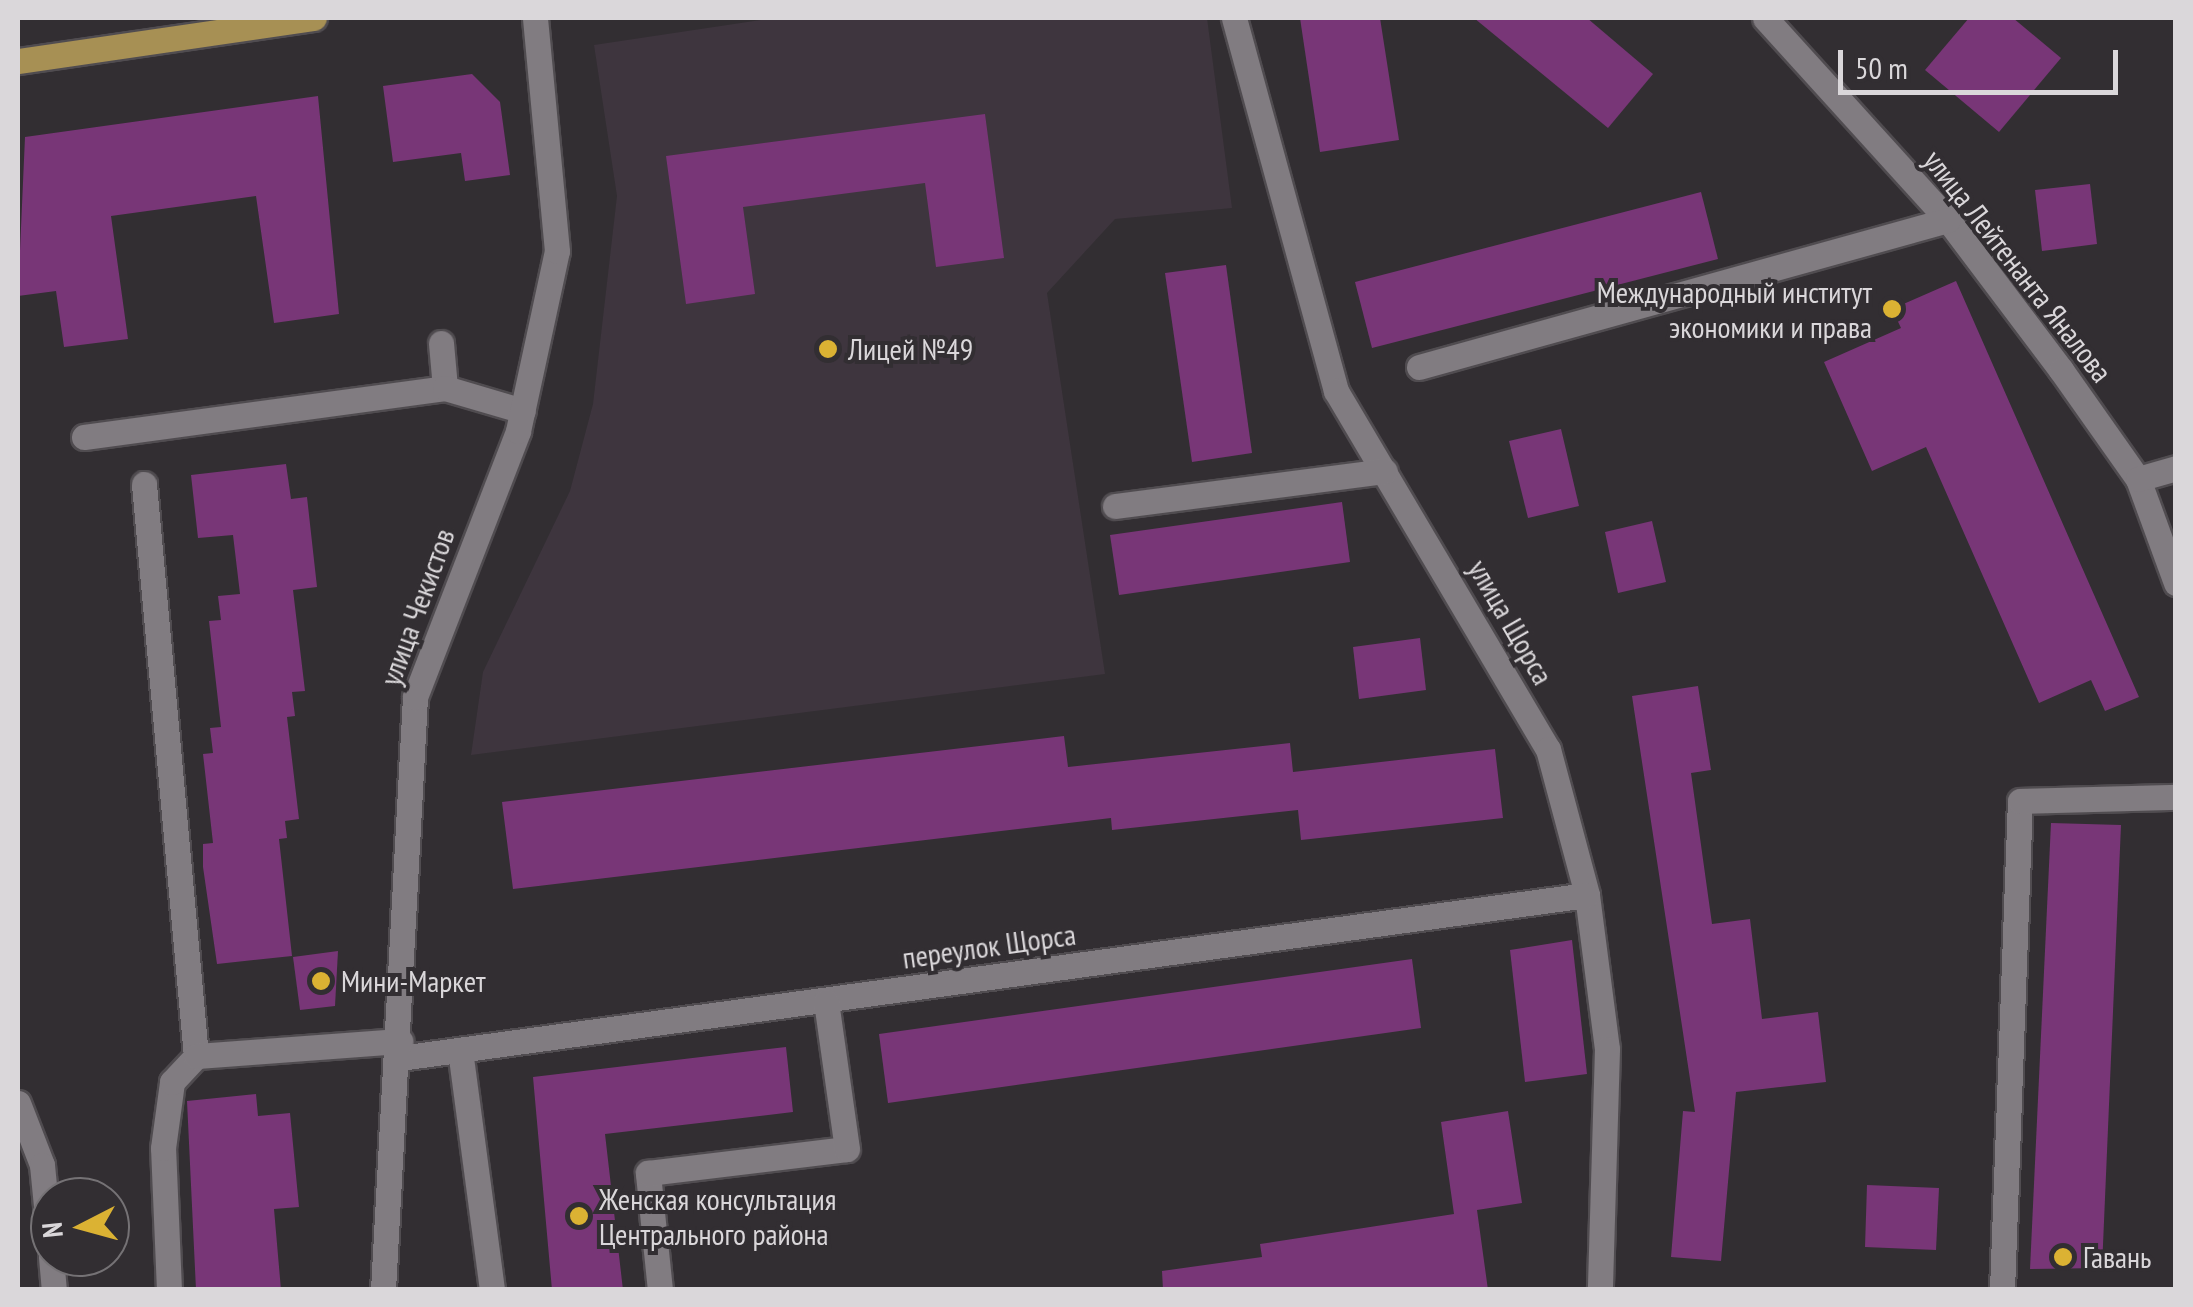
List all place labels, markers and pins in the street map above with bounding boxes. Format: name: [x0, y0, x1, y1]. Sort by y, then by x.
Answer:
place label: Международный институт экономики и права: [1597, 274, 1872, 344]
marker: Международный институт экономики и права: [1881, 298, 1903, 320]
place label: Лицей №49: [848, 331, 973, 367]
marker: Лицей №49: [817, 338, 839, 360]
place label: Мини-Маркет: [341, 963, 486, 999]
marker: Мини-Маркет: [310, 970, 332, 992]
place label: Женская консультация Центрального района: [599, 1181, 836, 1252]
marker: Женская консультация Центрального района: [568, 1205, 590, 1227]
place label: Гавань: [2083, 1239, 2151, 1275]
marker: Гавань: [2052, 1246, 2074, 1268]

